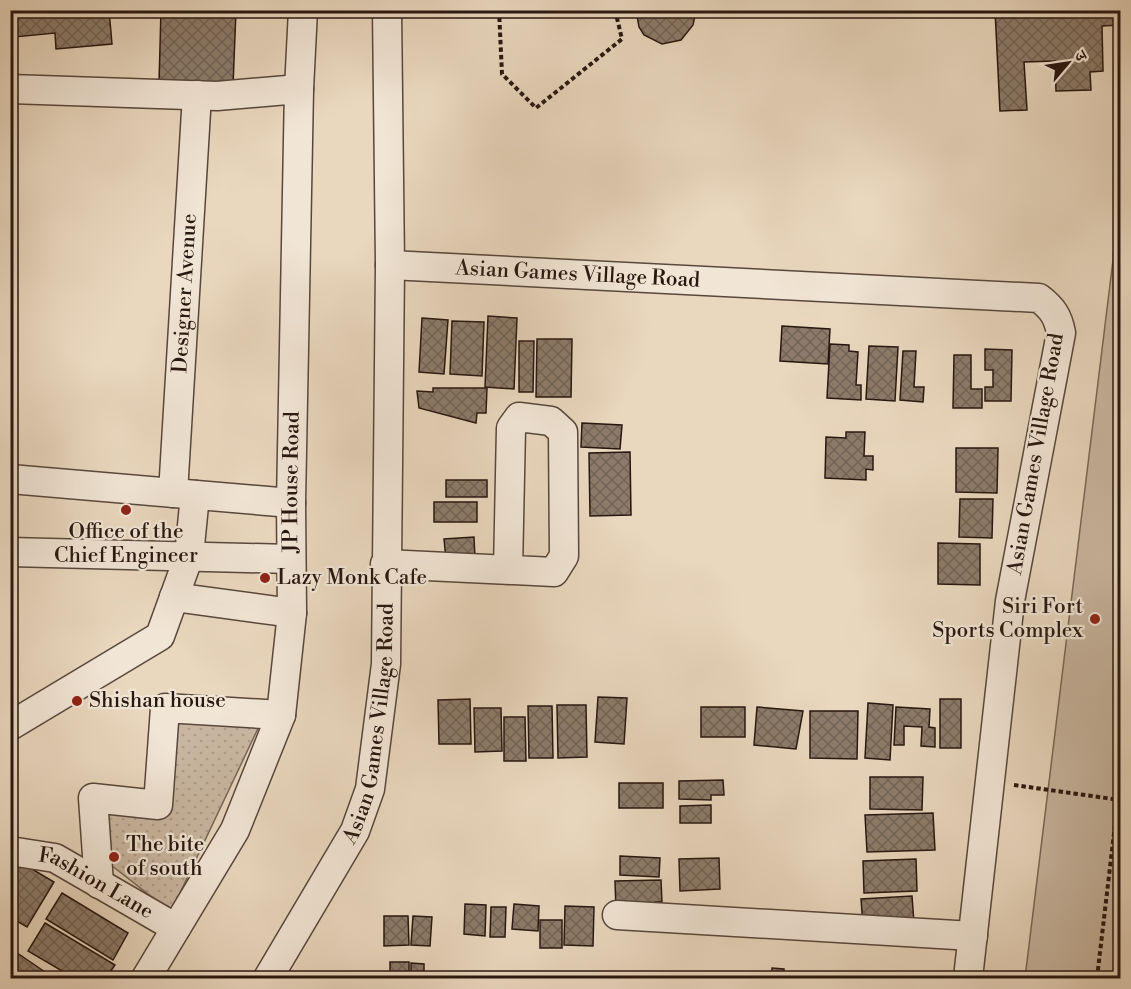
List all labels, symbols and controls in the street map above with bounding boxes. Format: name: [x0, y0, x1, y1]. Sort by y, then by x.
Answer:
north arrow: [1038, 33, 1098, 93]
text: उ: [1069, 47, 1092, 66]
street label: Designer Avenue: [167, 213, 203, 374]
street label: Asian Games Village Road: [454, 255, 701, 294]
street label: Asian Games Village Road: [1002, 331, 1070, 578]
street label: JP House Road: [278, 411, 306, 554]
marker: Office of the Chief Engineer: [119, 503, 133, 517]
place label: Office of the Chief Engineer: [54, 519, 198, 569]
place label: Lazy Monk Cafe: [277, 565, 427, 591]
marker: Lazy Monk Cafe: [258, 571, 272, 585]
place label: Siri Fort Sports Complex: [932, 594, 1084, 644]
street label: Asian Games Village Road: [337, 603, 400, 850]
marker: Siri Fort Sports Complex: [1088, 612, 1102, 626]
place label: Shishan house: [89, 688, 226, 714]
marker: Shishan house: [70, 694, 84, 708]
place label: The bite of south: [126, 832, 204, 882]
street label: Fashion Lane: [37, 843, 158, 925]
marker: The bite of south: [107, 850, 121, 864]

